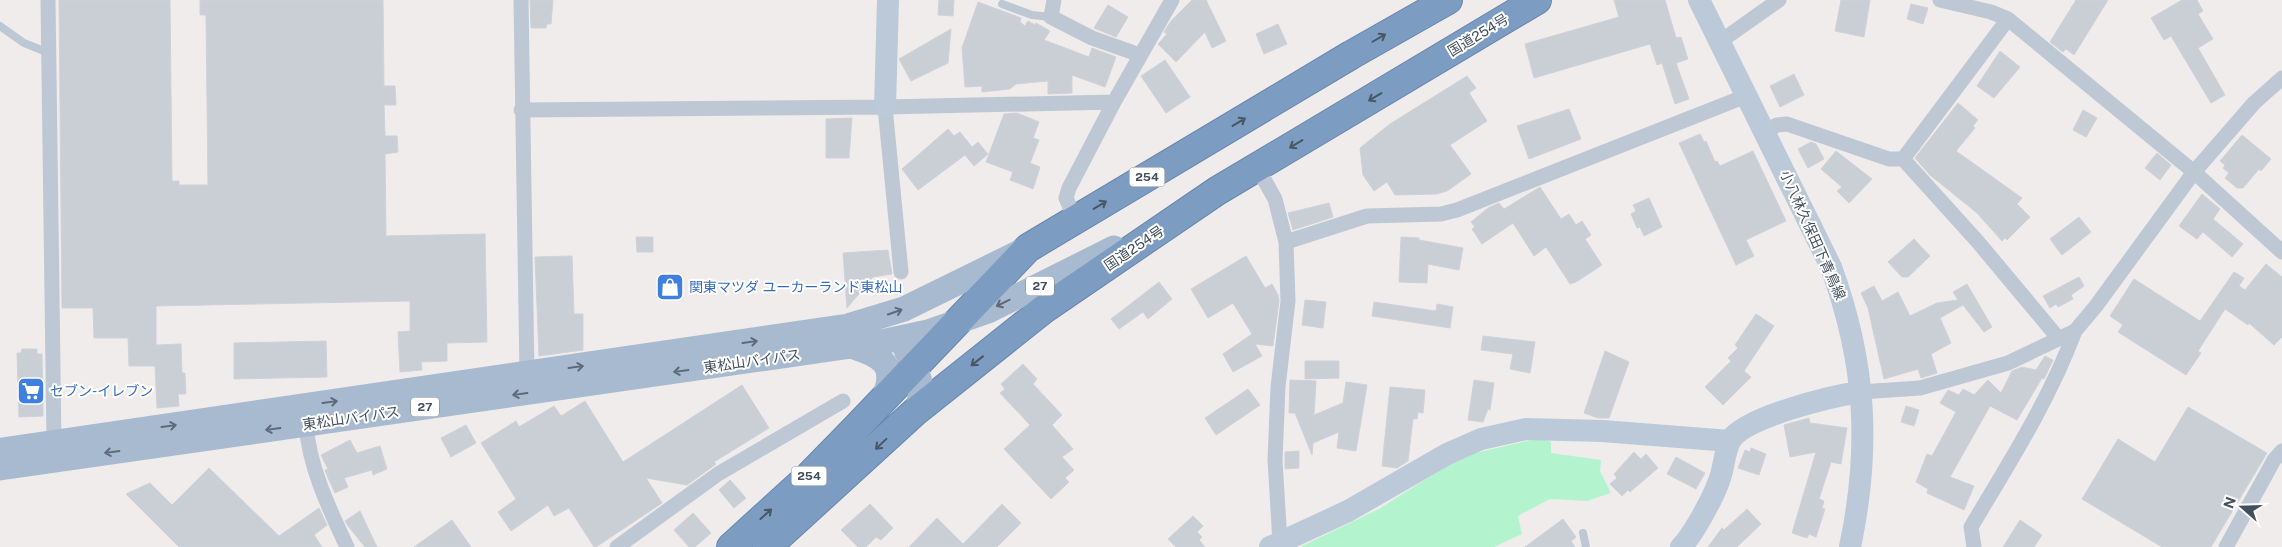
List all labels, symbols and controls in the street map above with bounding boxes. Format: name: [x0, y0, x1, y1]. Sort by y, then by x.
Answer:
street label: 国道254号: [1445, 11, 1511, 59]
one-way arrow: [1371, 33, 1385, 43]
one-way arrow: [1369, 92, 1383, 102]
one-way arrow: [1232, 116, 1246, 126]
one-way arrow: [1289, 139, 1303, 149]
road number: 254: [1130, 168, 1164, 186]
street label: 小八林久保田下青鳥線: [1777, 168, 1849, 302]
one-way arrow: [1092, 200, 1106, 210]
street label: 国道254号: [1101, 222, 1167, 274]
shop icon: 関東マツダ ユーカーランド東松山: [655, 272, 685, 302]
road number: 27: [1026, 276, 1054, 296]
place label: 関東マツダ ユーカーランド東松山: [689, 279, 902, 295]
one-way arrow: [996, 299, 1011, 309]
one-way arrow: [887, 307, 902, 316]
one-way arrow: [742, 336, 758, 346]
street label: 東松山バイパス: [702, 346, 802, 376]
one-way arrow: [971, 355, 984, 366]
one-way arrow: [567, 361, 583, 371]
one-way arrow: [674, 366, 690, 376]
supermarket icon: セブン-イレブン: [16, 376, 46, 406]
place label: セブン-イレブン: [50, 383, 153, 399]
one-way arrow: [513, 389, 529, 399]
one-way arrow: [322, 397, 338, 407]
road number: 27: [411, 398, 439, 417]
street label: 東松山バイパス: [301, 403, 401, 433]
one-way arrow: [161, 421, 177, 431]
one-way arrow: [265, 424, 281, 434]
one-way arrow: [874, 438, 887, 450]
one-way arrow: [104, 447, 120, 457]
road number: 254: [792, 466, 826, 486]
north arrow: [2217, 482, 2267, 532]
text: N: [2220, 495, 2239, 510]
one-way arrow: [760, 508, 773, 520]

